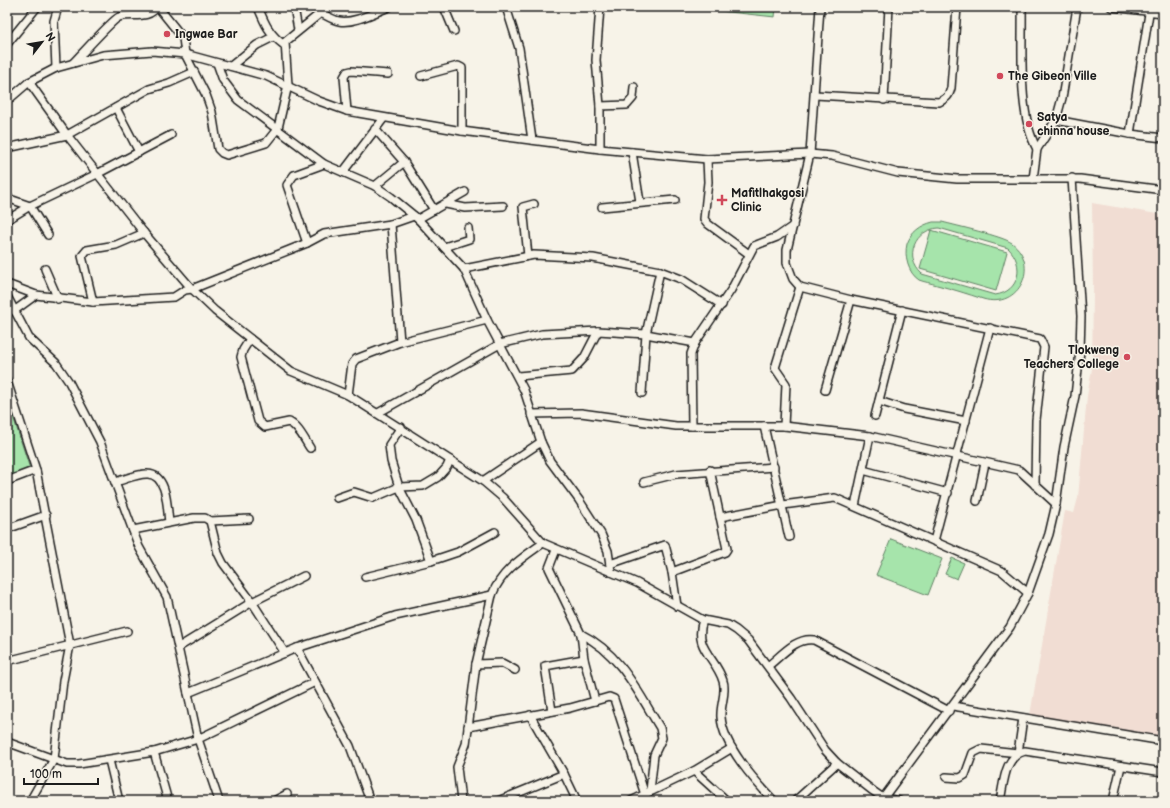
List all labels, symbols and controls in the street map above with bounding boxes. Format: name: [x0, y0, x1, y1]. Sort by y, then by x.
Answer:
north arrow: [22, 22, 62, 62]
place label: Ingwae Bar: [175, 27, 238, 42]
marker: Ingwae Bar: [162, 29, 172, 39]
text: N: [42, 30, 58, 44]
place label: The Gibeon Ville: [1008, 69, 1097, 84]
marker: The Gibeon Ville: [995, 71, 1005, 81]
place label: Satya chinna house: [1037, 110, 1110, 139]
marker: Satya chinna house: [1024, 119, 1034, 129]
place label: Mafitlhakgosi Clinic: [731, 186, 804, 215]
marker: Mafitlhakgosi Clinic: [716, 194, 728, 206]
place label: Tlokweng Teachers College: [1024, 343, 1119, 372]
marker: Tlokweng Teachers College: [1122, 352, 1132, 362]
scale bar: [24, 760, 98, 786]
text: 100 m: [30, 767, 62, 782]

